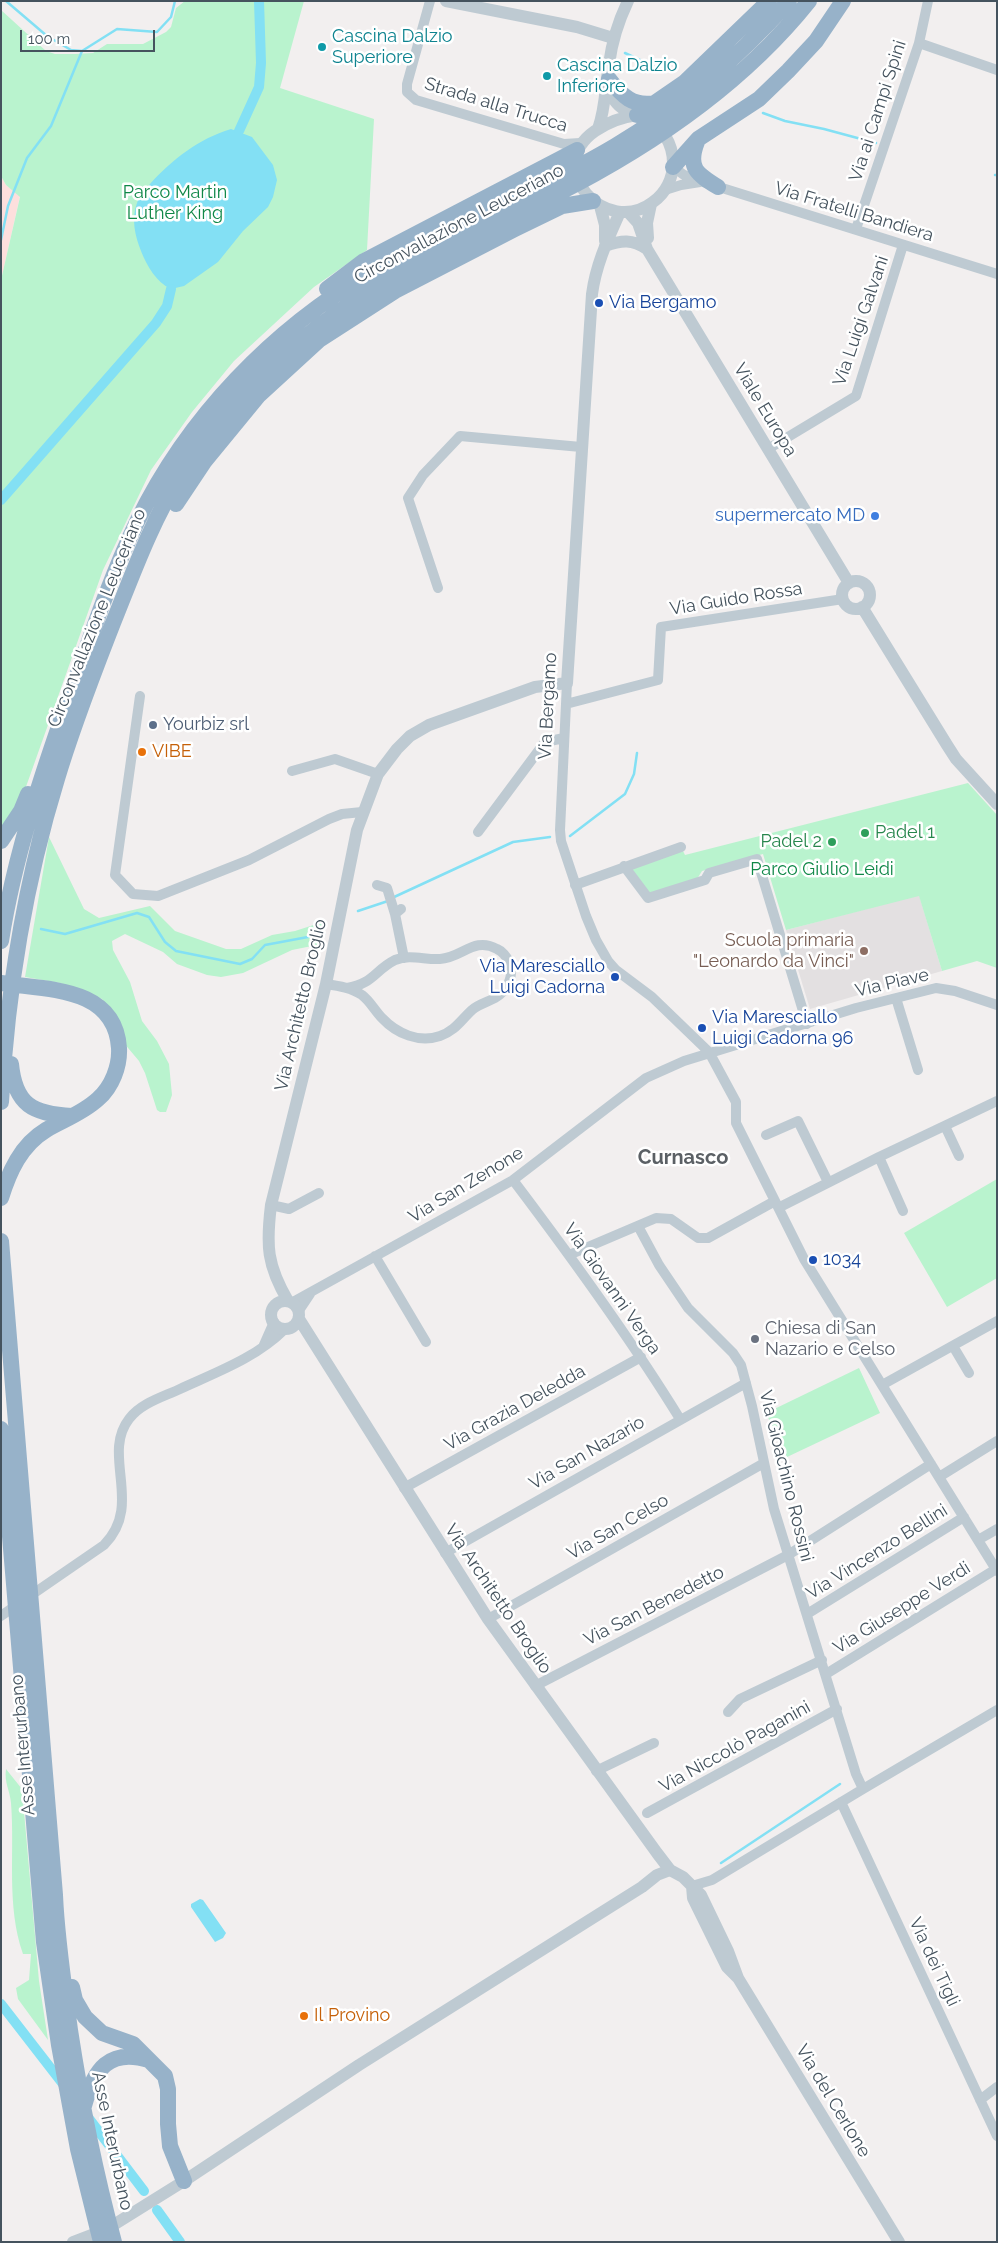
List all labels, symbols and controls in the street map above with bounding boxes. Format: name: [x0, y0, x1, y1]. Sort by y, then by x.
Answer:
scale bar: [22, 20, 158, 52]
place label: Cascina Dalzio Superiore: [332, 26, 453, 68]
text: 100 m: [28, 30, 70, 48]
street label: Via ai Campi Spini: [845, 37, 911, 185]
marker: Cascina Dalzio Superiore: [316, 41, 328, 53]
place label: Cascina Dalzio Inferiore: [557, 55, 678, 98]
marker: Cascina Dalzio Inferiore: [541, 70, 553, 82]
street label: Strada alla Trucca: [422, 73, 570, 137]
street label: Circonvallazione Leuceriano: [351, 159, 567, 289]
street label: Via Fratelli Bandiera: [772, 178, 936, 246]
park label: Parco Martin Luther King: [123, 182, 227, 224]
street label: Via Luigi Galvani: [829, 253, 893, 389]
place label: Via Bergamo: [609, 292, 716, 314]
marker: Via Bergamo: [593, 297, 605, 309]
street label: Viale Europa: [729, 359, 801, 461]
street label: Circonvallazione Leuceriano: [43, 505, 151, 731]
place label: supermercato MD: [715, 505, 865, 527]
marker: supermercato MD: [869, 510, 881, 522]
street label: Via Guido Rossa: [668, 578, 804, 620]
street label: Via Bergamo: [534, 652, 562, 760]
place label: Yourbiz srl: [163, 714, 249, 736]
marker: Yourbiz srl: [147, 719, 159, 731]
place label: VIBE: [152, 741, 192, 763]
marker: VIBE: [136, 746, 148, 758]
place label: Padel 1: [875, 822, 935, 844]
marker: Padel 1: [859, 827, 871, 839]
place label: Padel 2: [760, 831, 822, 853]
marker: Padel 2: [826, 836, 838, 848]
park label: Parco Giulio Leidi: [750, 859, 894, 881]
street label: Via Architetto Broglio: [271, 917, 331, 1093]
place label: Scuola primaria "Leonardo da Vinci": [693, 930, 854, 972]
marker: Scuola primaria "Leonardo da Vinci": [858, 945, 870, 957]
place label: Via Maresciallo Luigi Cadorna: [480, 956, 605, 999]
street label: Via Piave: [853, 964, 931, 1002]
marker: Via Maresciallo Luigi Cadorna: [609, 971, 621, 983]
place label: Via Maresciallo Luigi Cadorna 96: [712, 1007, 853, 1050]
marker: Via Maresciallo Luigi Cadorna 96: [696, 1022, 708, 1034]
street label: Via San Zenone: [405, 1142, 527, 1228]
district label: Curnasco: [638, 1146, 728, 1170]
street label: Via Giovanni Verga: [559, 1219, 665, 1359]
place label: 1034: [823, 1249, 861, 1271]
marker: 1034: [807, 1254, 819, 1266]
place label: Chiesa di San Nazario e Celso: [765, 1318, 895, 1360]
marker: Chiesa di San Nazario e Celso: [749, 1333, 761, 1345]
street label: Via Grazia Deledda: [441, 1360, 589, 1456]
street label: Via Gioachino Rossini: [754, 1388, 818, 1564]
street label: Via San Nazario: [525, 1411, 649, 1495]
street label: Via San Celso: [563, 1489, 673, 1565]
street label: Via Vincenzo Bellini: [802, 1500, 952, 1604]
street label: Via Architetto Broglio: [440, 1520, 556, 1678]
street label: Via Giuseppe Verdi: [830, 1557, 974, 1659]
street label: Via San Benedetto: [580, 1561, 728, 1651]
street label: Asse Interurbano: [6, 1674, 40, 1816]
street label: Via Niccolò Paganini: [656, 1696, 814, 1798]
street label: Via dei Tigli: [904, 1914, 964, 2010]
place label: Il Provino: [314, 2005, 390, 2027]
marker: Il Provino: [298, 2010, 310, 2022]
street label: Via del Cerlone: [791, 2041, 875, 2161]
street label: Asse Interurbano: [87, 2070, 137, 2212]

